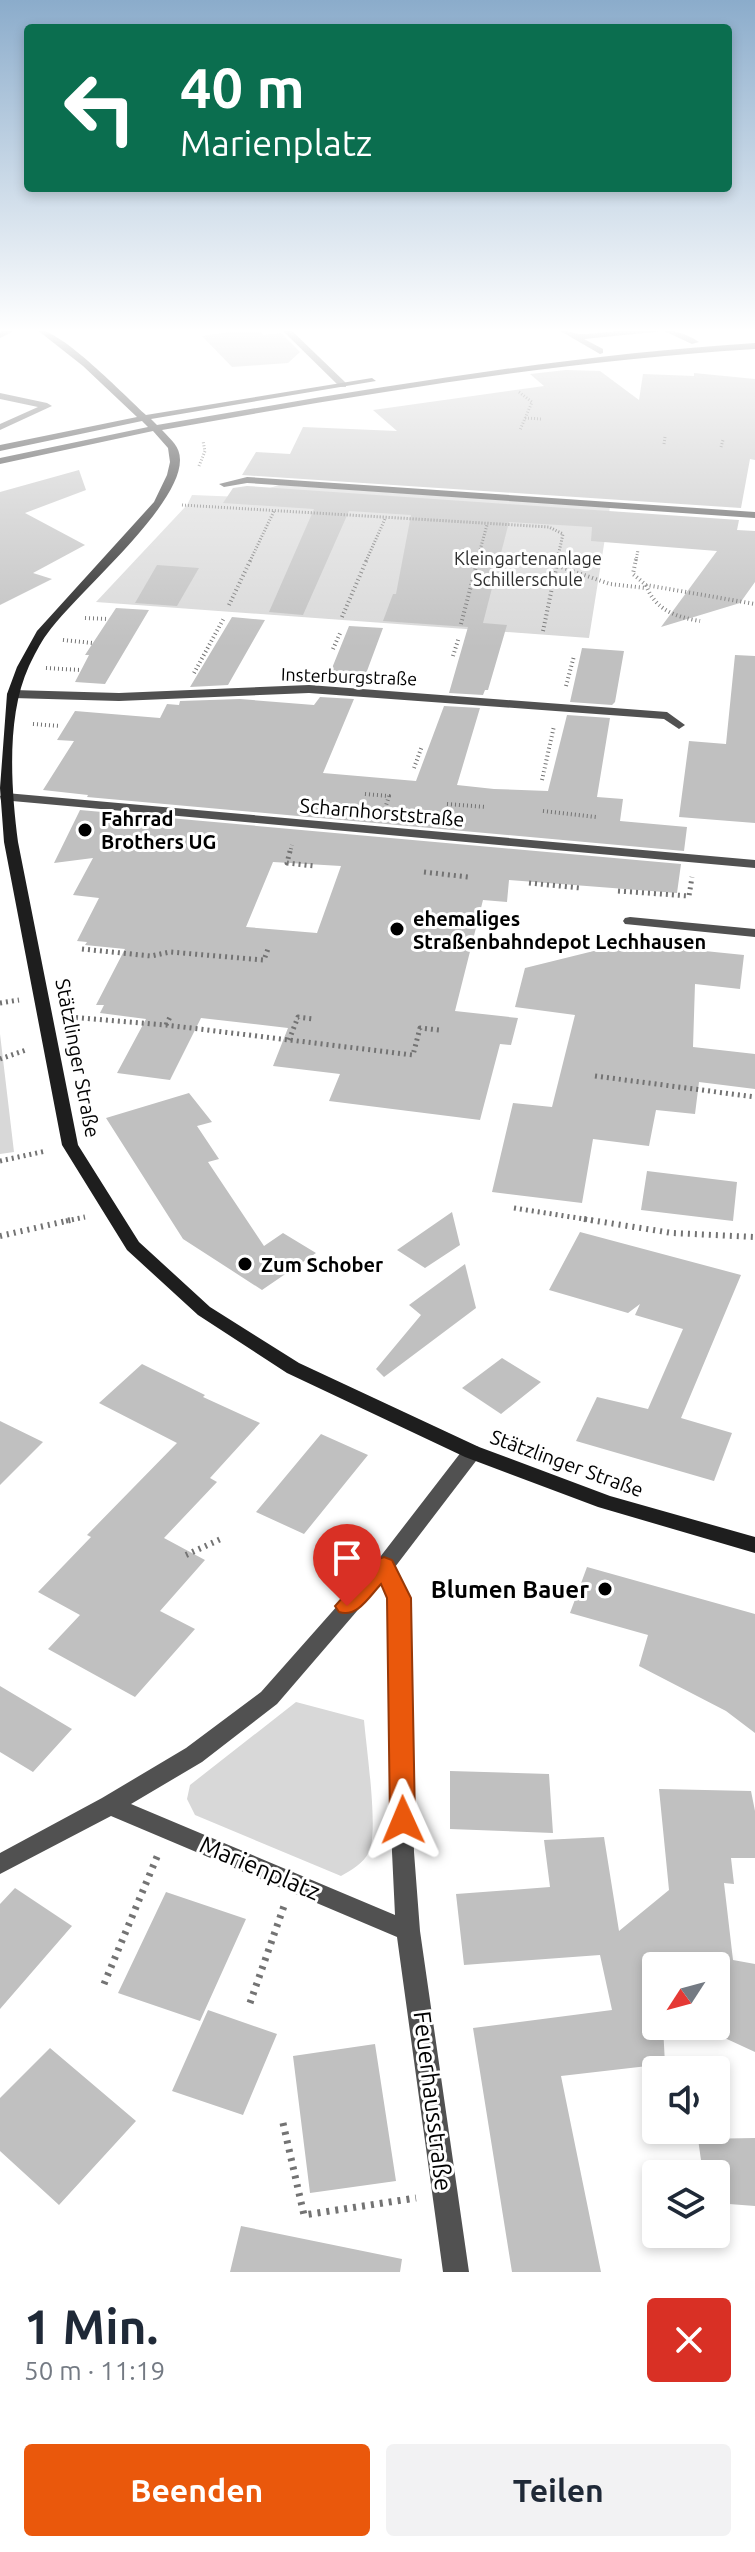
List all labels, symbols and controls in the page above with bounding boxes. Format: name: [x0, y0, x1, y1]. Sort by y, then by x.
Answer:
icon: left: [48, 56, 152, 160]
text: 40 m: [180, 56, 305, 119]
text: Marienplatz: [180, 122, 372, 163]
park label: Kleingartenanlage Schillerschule: [454, 548, 602, 589]
street label: Insterburgstraße: [281, 664, 417, 688]
street label: Scharnhorststraße: [299, 793, 465, 831]
place label: Fahrrad Brothers UG: [101, 807, 216, 853]
marker: Fahrrad Brothers UG: [76, 821, 94, 839]
place label: ehemaliges Straßenbahndepot Lechhausen: [413, 907, 706, 953]
marker: ehemaliges Straßenbahndepot Lechhausen: [388, 920, 406, 938]
street label: Stätzlinger Straße: [51, 977, 105, 1139]
place label: Zum Schober: [261, 1253, 384, 1276]
marker: Zum Schober: [236, 1255, 254, 1273]
street label: Stätzlinger Straße: [487, 1425, 647, 1501]
pin: [313, 1524, 381, 1606]
icon: arrive: [325, 1536, 369, 1580]
place label: Blumen Bauer: [431, 1576, 589, 1603]
marker: Blumen Bauer: [596, 1580, 614, 1598]
position arrow: [361, 1778, 445, 1862]
street label: Marienplatz: [196, 1831, 324, 1905]
north arrow: [642, 1952, 730, 2040]
map controls: [642, 1952, 730, 2248]
street label: Feuerhausstraße: [409, 2010, 457, 2192]
button: sound: [642, 2056, 730, 2144]
button: layers: [642, 2160, 730, 2248]
button: close: [647, 2298, 731, 2382]
text: 1 Min.: [24, 2299, 158, 2353]
text: 50 m · 11:19: [24, 2356, 165, 2385]
button: Beenden: [24, 2444, 370, 2536]
button: Teilen: [386, 2444, 731, 2536]

